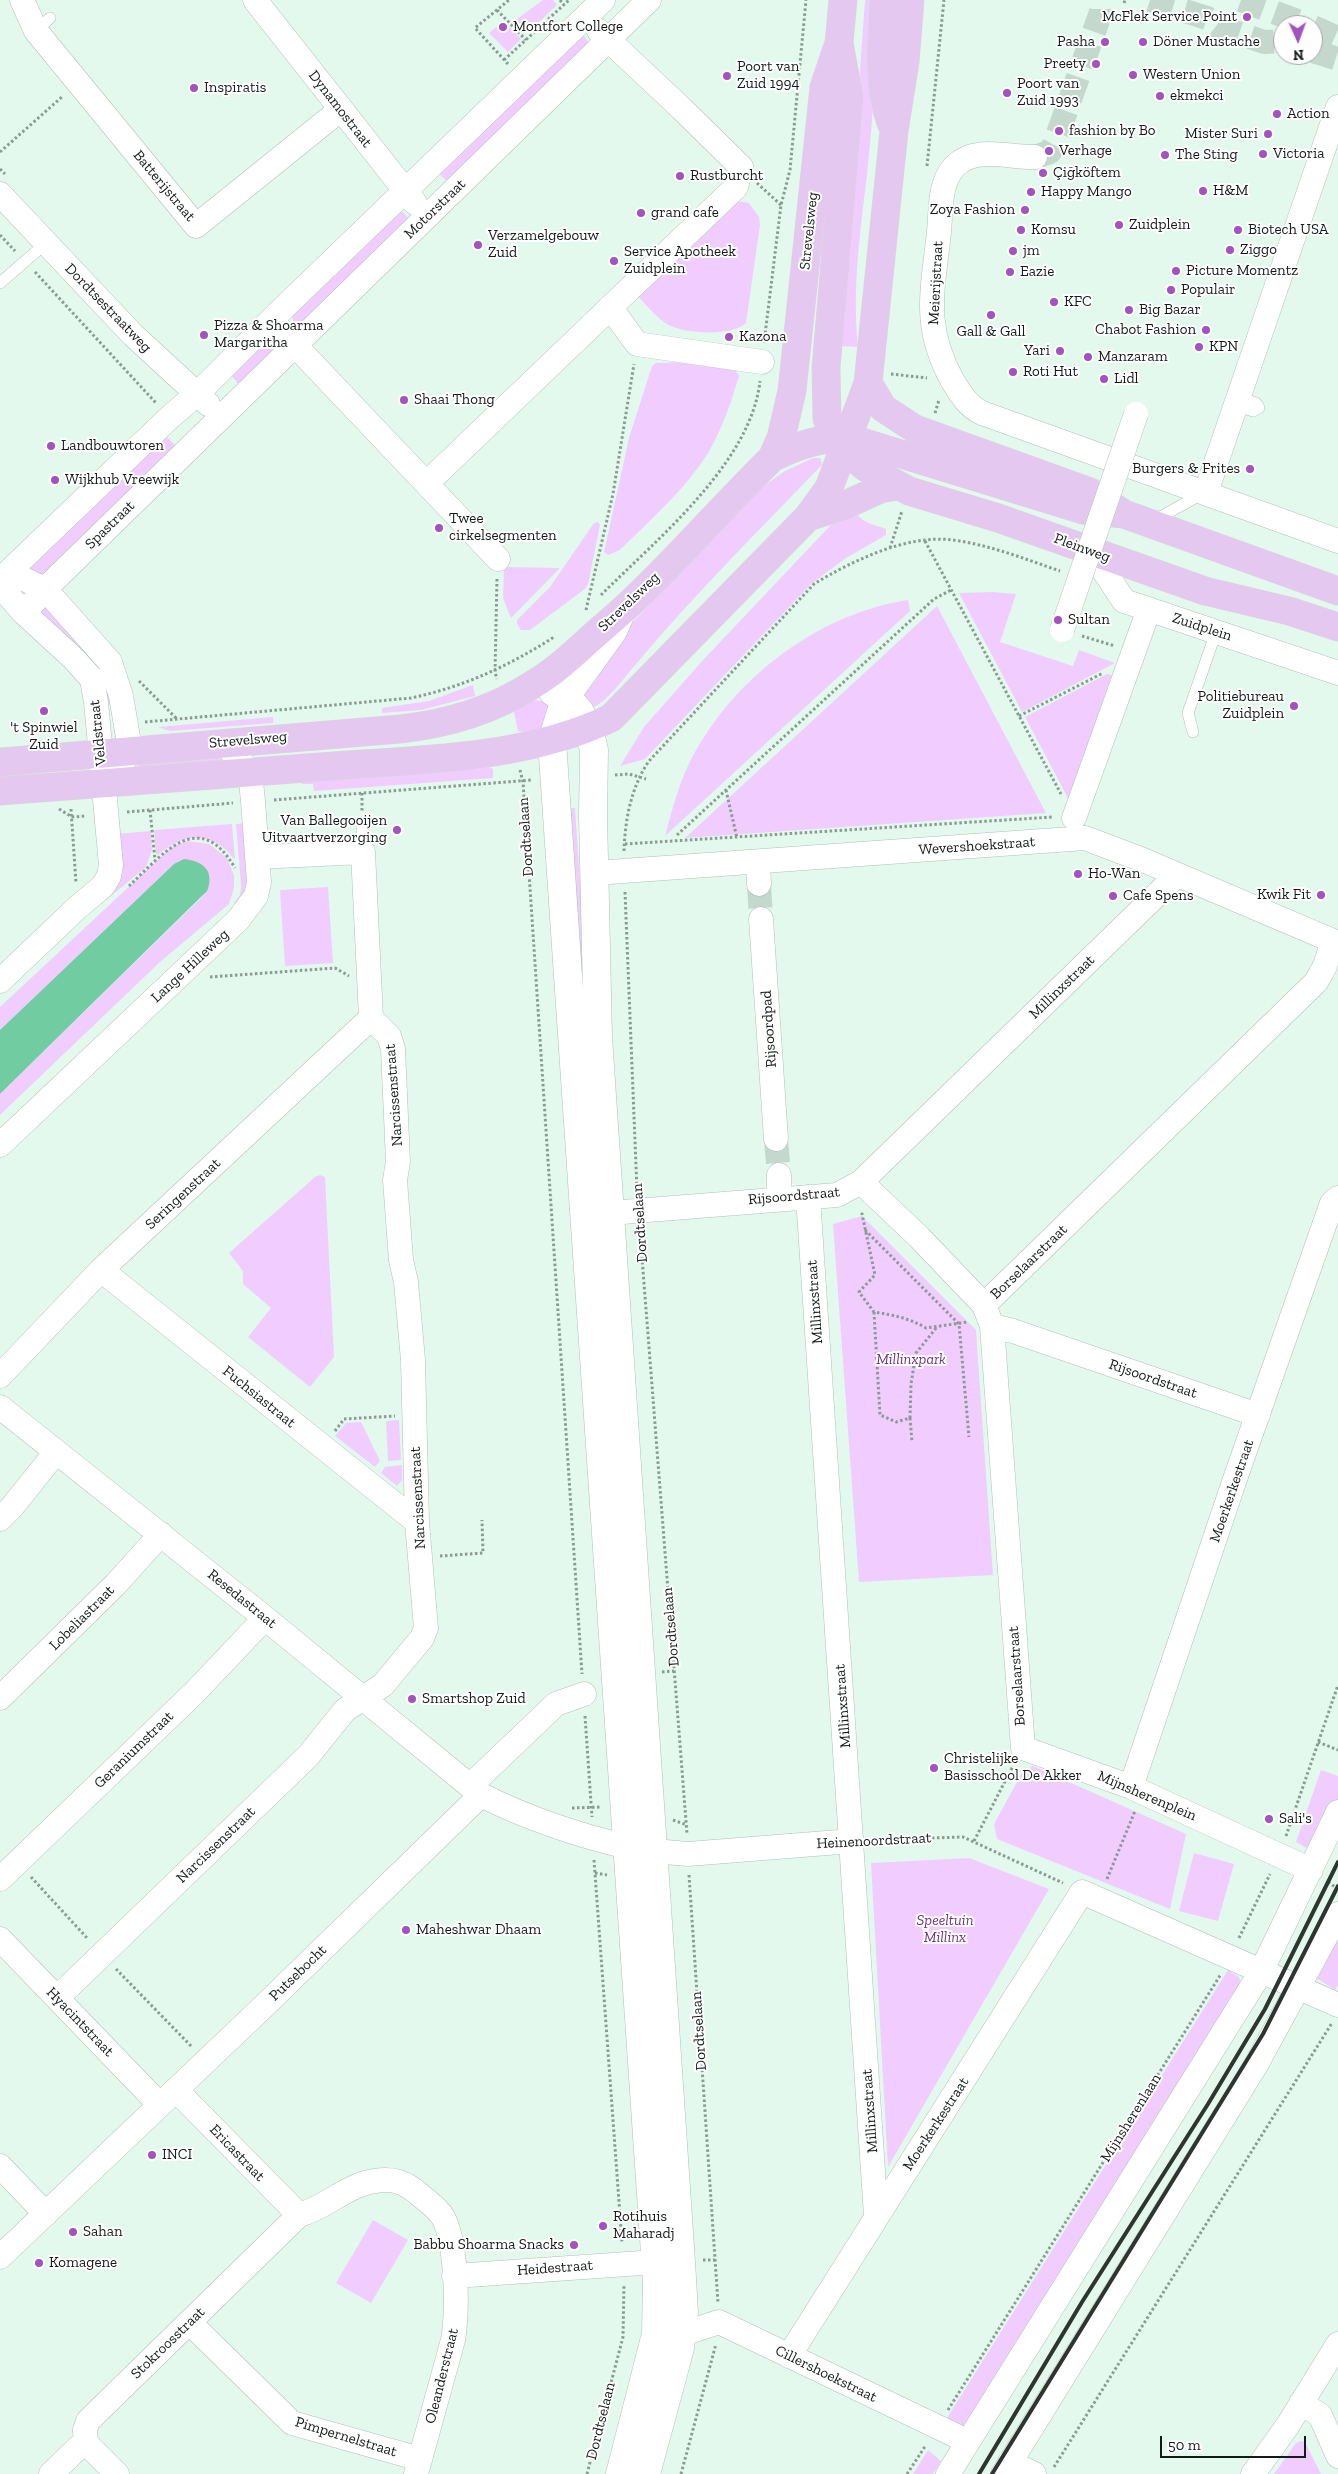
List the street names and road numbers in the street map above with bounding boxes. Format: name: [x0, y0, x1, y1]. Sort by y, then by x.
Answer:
street label: Dynamostraat: [304, 67, 376, 151]
street label: Batterijstraat: [129, 147, 199, 225]
street label: Motorstraat: [400, 175, 470, 243]
street label: Strevelsweg: [796, 191, 822, 271]
street label: Meierijstraat: [925, 241, 947, 325]
street label: Dordtsestraatweg: [61, 260, 155, 356]
street label: Spastraat: [81, 497, 139, 553]
street label: Pleinweg: [1051, 529, 1113, 567]
street label: Strevelsweg: [595, 568, 663, 636]
street label: Zuidplein: [1170, 609, 1234, 645]
street label: Veldstraat: [86, 699, 110, 767]
street label: Strevelsweg: [208, 728, 288, 752]
street label: Dordtselaan: [514, 797, 538, 877]
street label: Wevershoekstraat: [918, 833, 1036, 859]
street label: Lange Hilleweg: [147, 925, 233, 1007]
street label: Millinxstraat: [1025, 951, 1099, 1023]
street label: Rijsoordpad: [757, 990, 781, 1068]
street label: Narcissenstraat: [381, 1043, 407, 1147]
street label: Seringenstraat: [142, 1155, 224, 1233]
street label: Dordtselaan: [628, 1183, 652, 1263]
street label: Rijsoordstraat: [747, 1183, 841, 1209]
street label: Borselaarstraat: [987, 1221, 1071, 1303]
street label: Millinxstraat: [803, 1259, 827, 1345]
street label: Rijsoordstraat: [1106, 1355, 1200, 1403]
street label: Fuchsiastraat: [219, 1362, 299, 1432]
street label: Moerkerkestraat: [1206, 1437, 1258, 1545]
street label: Narcissenstraat: [406, 1446, 430, 1550]
street label: Resedastraat: [204, 1566, 280, 1632]
street label: Lobeliastraat: [46, 1582, 118, 1654]
street label: Dordtselaan: [659, 1587, 683, 1667]
street label: Borselaarstraat: [1005, 1626, 1029, 1726]
street label: Millinxstraat: [831, 1663, 855, 1749]
street label: Geraniumstraat: [90, 1708, 178, 1792]
street label: Mijnsherenplein: [1095, 1767, 1199, 1825]
street label: Narcissenstraat: [173, 1803, 259, 1887]
street label: Heinenoordstraat: [816, 1829, 932, 1853]
street label: Putsebocht: [266, 1941, 330, 2005]
street label: Hyacintstraat: [42, 1984, 118, 2060]
street label: Dordtselaan: [687, 1991, 711, 2071]
street label: Millinxstraat: [858, 2068, 882, 2154]
street label: Mijnsherenlaan: [1097, 2070, 1165, 2166]
street label: Moerkerkestraat: [899, 2074, 973, 2174]
street label: Ericastraat: [206, 2121, 268, 2185]
street label: Heidestraat: [516, 2256, 594, 2280]
street label: Stokroosstraat: [127, 2303, 209, 2383]
street label: Oleanderstraat: [421, 2326, 463, 2426]
street label: Cillershoekstraat: [772, 2342, 880, 2406]
street label: Dordtselaan: [583, 2380, 619, 2462]
street label: Pimpernelstraat: [293, 2413, 399, 2461]

